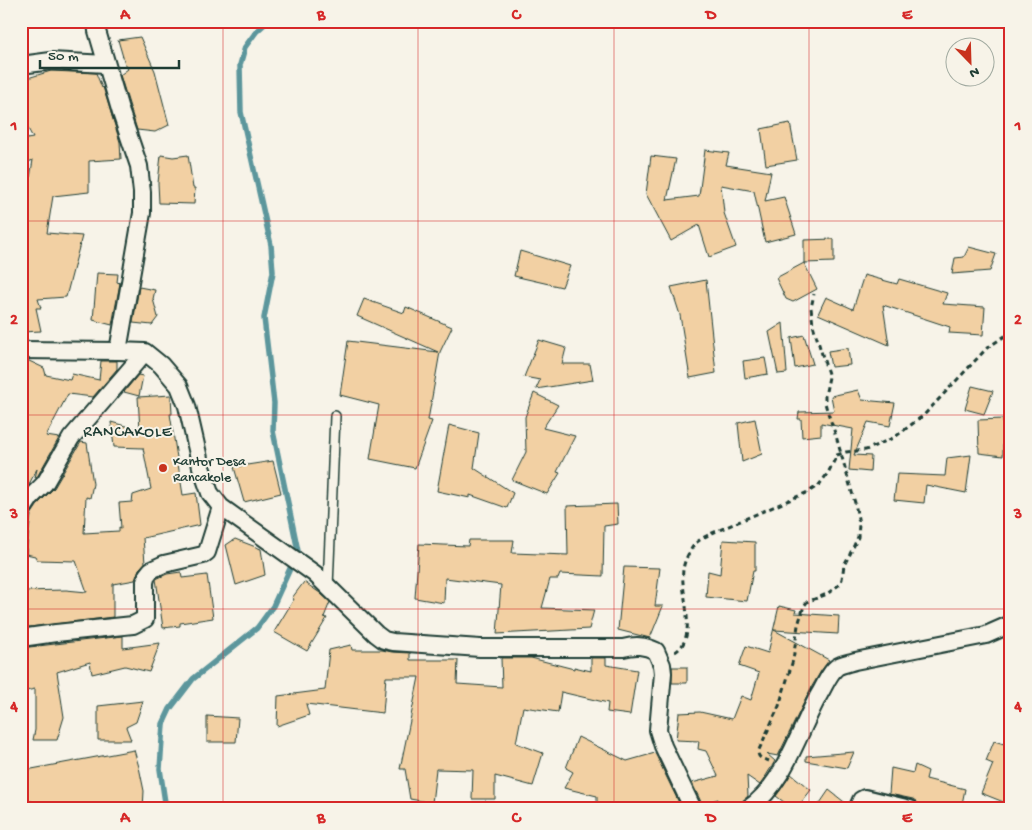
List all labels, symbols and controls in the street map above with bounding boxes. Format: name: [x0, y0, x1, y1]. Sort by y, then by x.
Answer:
text: A: [119, 7, 131, 26]
text: B: [316, 7, 326, 26]
text: C: [511, 7, 522, 26]
text: D: [704, 7, 717, 26]
text: E: [902, 7, 913, 26]
scale bar: [40, 38, 179, 70]
north arrow: [944, 38, 994, 88]
text: 50 m: [48, 48, 79, 66]
text: N: [967, 62, 982, 81]
text: 1: [10, 118, 17, 137]
text: 1: [1014, 118, 1021, 137]
text: 2: [10, 312, 18, 331]
text: 2: [1014, 312, 1022, 331]
district label: RANCAKOLE: [83, 424, 173, 443]
place label: Kantor Desa Rancakole: [173, 454, 247, 487]
marker: Kantor Desa Rancakole: [157, 462, 169, 474]
text: 3: [9, 506, 18, 525]
text: 3: [1013, 506, 1022, 525]
text: 4: [9, 699, 18, 718]
text: 4: [1013, 699, 1022, 718]
text: A: [119, 810, 131, 829]
text: B: [316, 810, 326, 829]
text: C: [511, 810, 522, 829]
text: D: [704, 810, 717, 829]
text: E: [902, 810, 913, 829]

